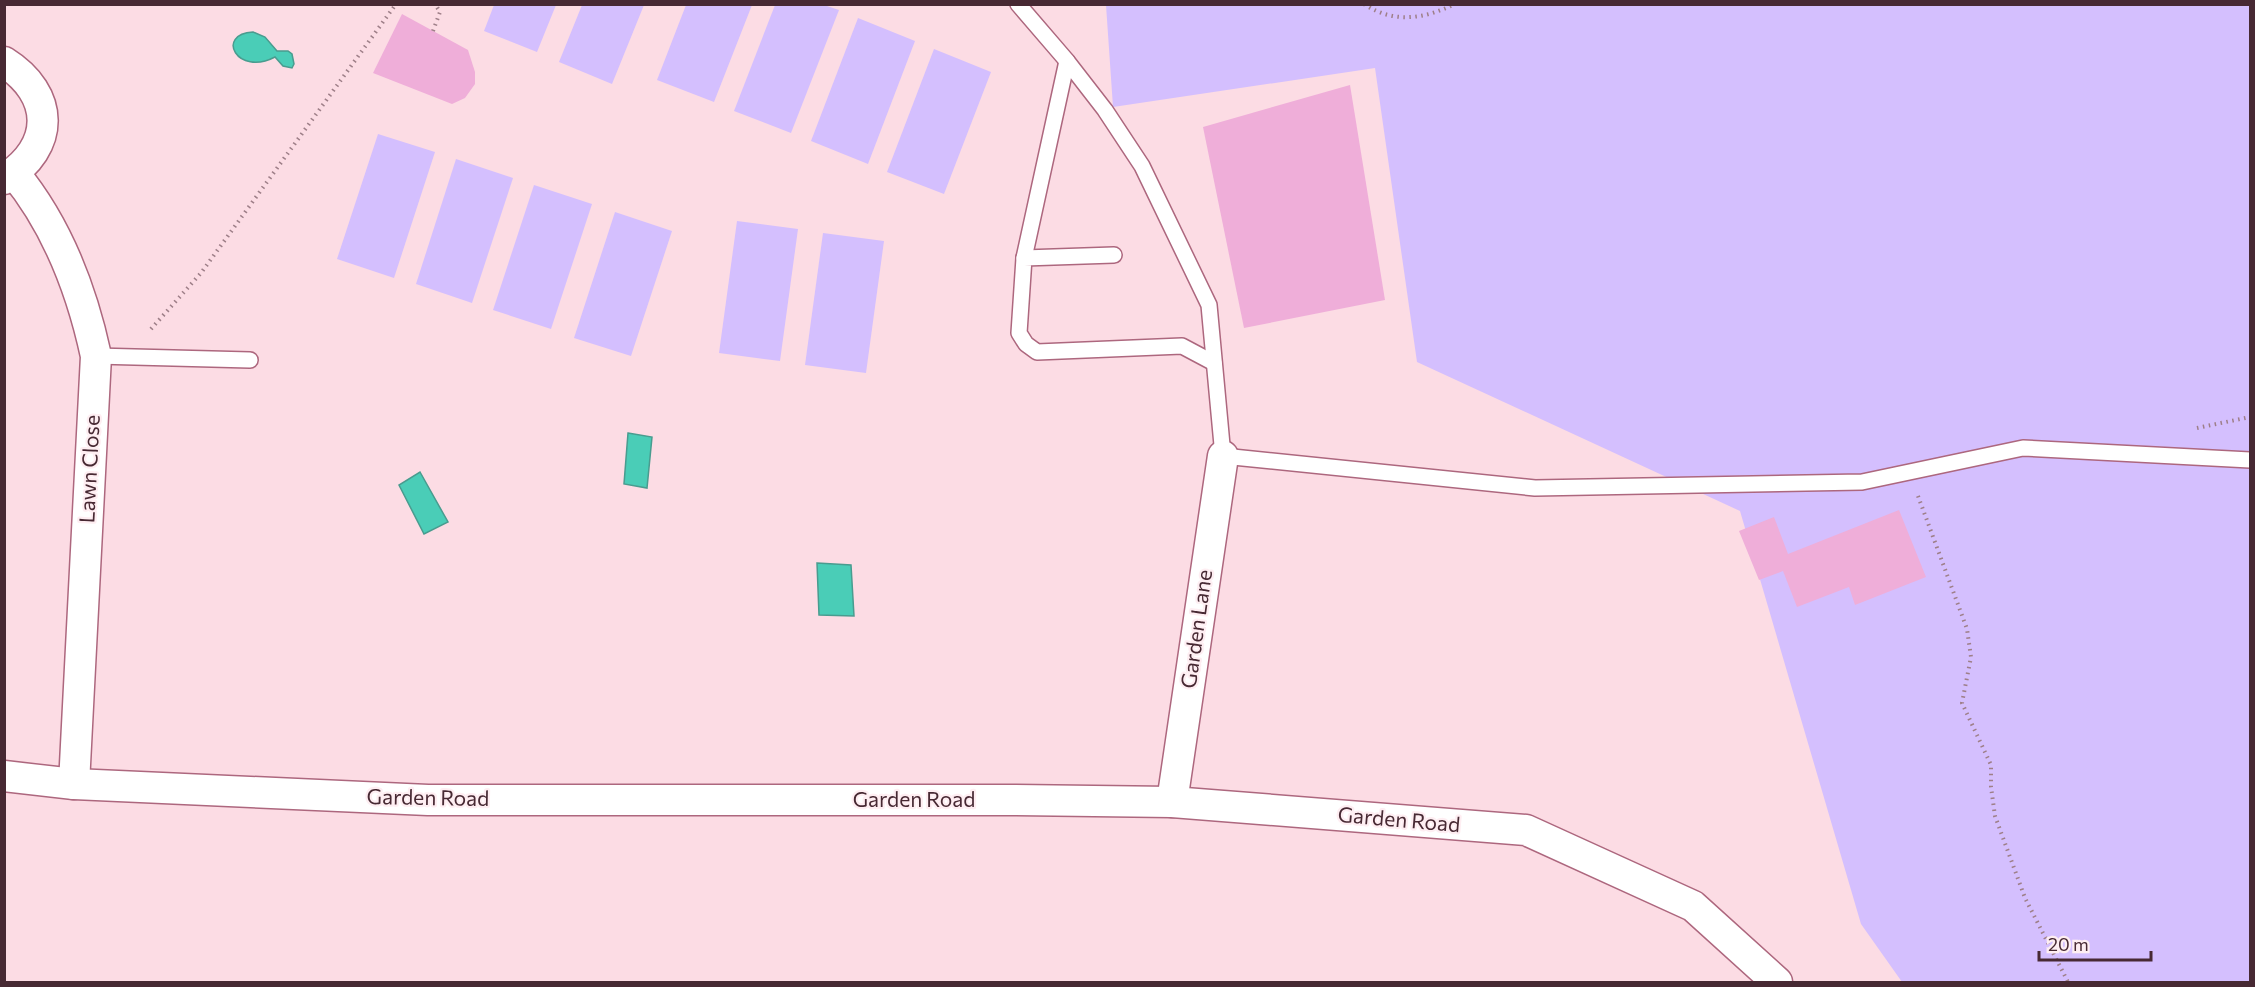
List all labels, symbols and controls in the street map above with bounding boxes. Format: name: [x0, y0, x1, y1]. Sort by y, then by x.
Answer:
street label: Lawn Close: [73, 414, 104, 524]
street label: Garden Lane: [1175, 568, 1216, 690]
street label: Garden Road: [366, 783, 490, 810]
street label: Garden Road: [853, 786, 975, 811]
street label: Garden Road: [1337, 801, 1461, 836]
scale bar: [2039, 924, 2152, 962]
text: 20 m: [2048, 933, 2089, 955]

